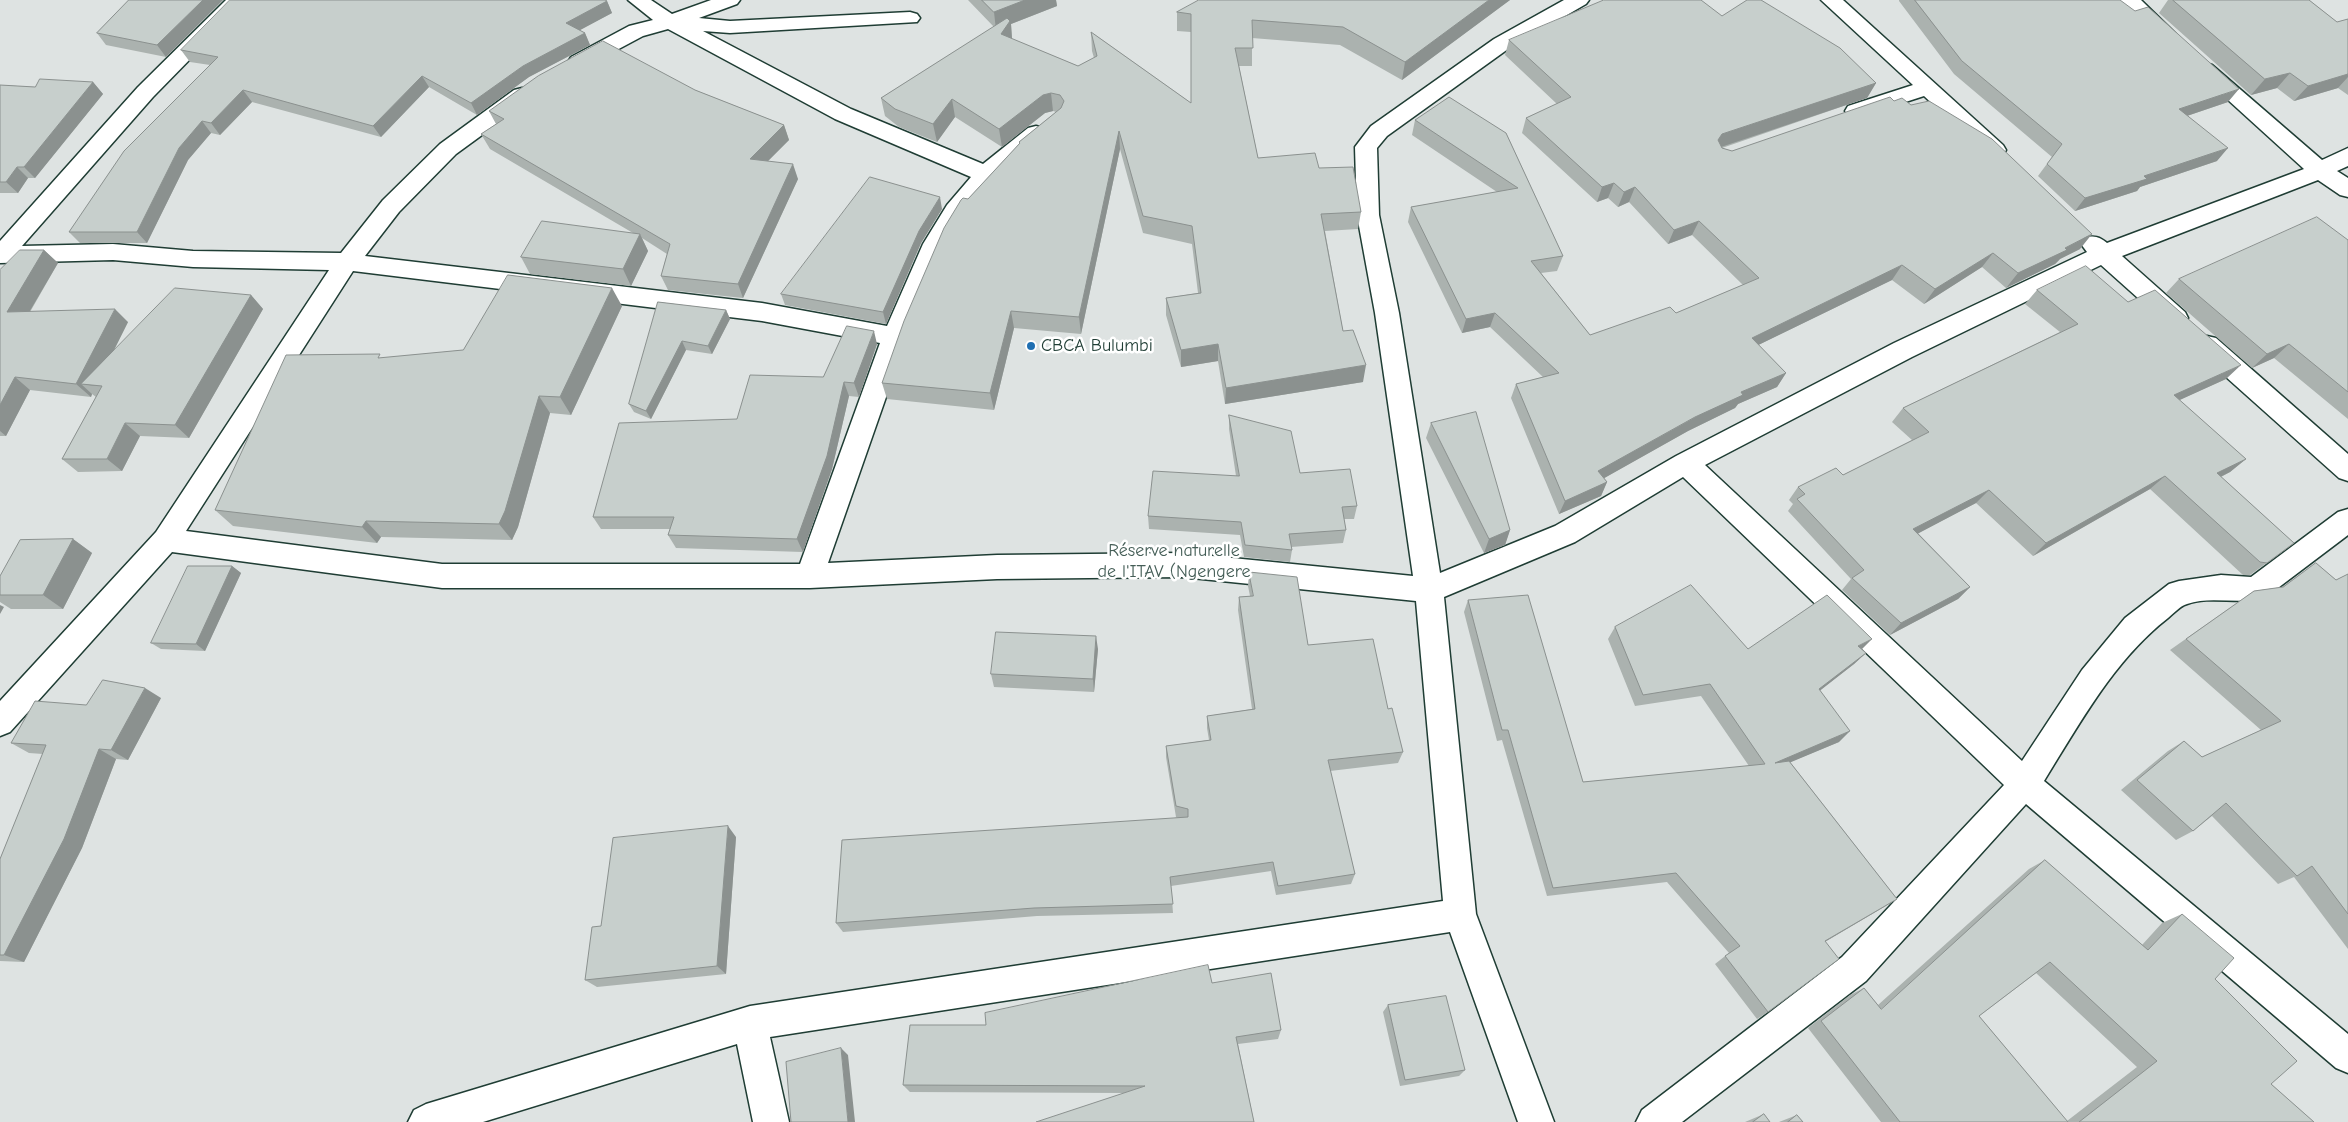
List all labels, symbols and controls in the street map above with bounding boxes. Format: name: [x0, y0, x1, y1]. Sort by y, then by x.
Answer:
place label: CBCA Bulumbi: [1041, 335, 1153, 357]
marker: CBCA Bulumbi: [1025, 340, 1037, 352]
park label: Réserve naturelle de l'ITAV (Ngengere: [1097, 540, 1251, 582]

